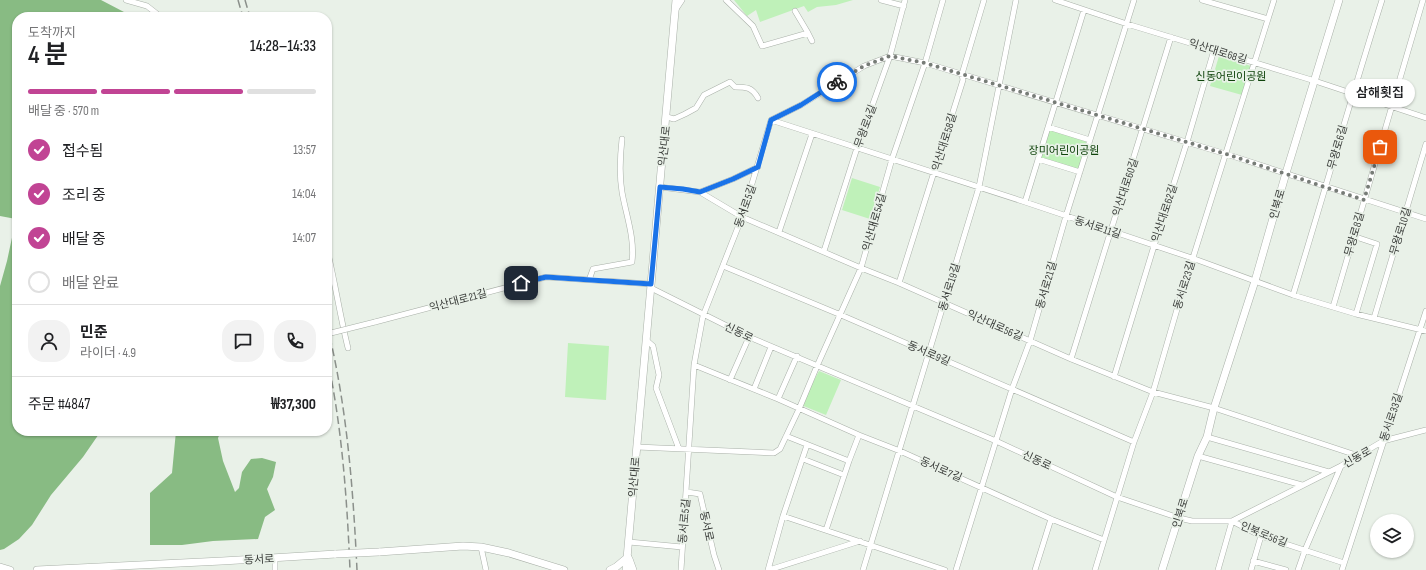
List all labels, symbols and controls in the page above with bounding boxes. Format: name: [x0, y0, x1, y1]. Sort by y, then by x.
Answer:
text: 도착까지: [28, 25, 76, 41]
street label: 익산대로68길: [1187, 36, 1249, 67]
text: 14:28–14:33: [250, 37, 316, 56]
text: 4 분: [28, 40, 68, 71]
courier: [817, 62, 857, 102]
park label: 신동어린이공원: [1196, 70, 1266, 83]
icon: bike: [826, 71, 848, 93]
callout: 삼해횟집: [1345, 79, 1415, 107]
text: 삼해횟집: [1356, 85, 1404, 101]
text: 배달 중 · 570 m: [28, 103, 99, 119]
street label: 무왕로4길: [852, 103, 879, 150]
street label: 익산대로58길: [930, 112, 959, 173]
street label: 무왕로6길: [1325, 124, 1350, 171]
street label: 익산대로: [656, 125, 673, 167]
pin: [1363, 130, 1397, 164]
icon: bag: [1369, 136, 1391, 158]
icon: check: [28, 139, 50, 161]
text: 접수됨: [62, 142, 103, 161]
text: 13:57: [293, 142, 316, 158]
park label: 장미어린이공원: [1029, 144, 1099, 157]
street label: 익산대로60길: [1110, 156, 1141, 218]
icon: check: [28, 183, 50, 205]
street label: 동서로5길: [732, 183, 759, 230]
street label: 익산대로62길: [1149, 183, 1180, 244]
text: 조리 중: [62, 186, 106, 205]
text: 14:04: [292, 186, 316, 202]
street label: 인북로: [1267, 188, 1288, 221]
street label: 익산대로54길: [860, 192, 889, 253]
street label: 무왕로10길: [1387, 206, 1414, 257]
street label: 무왕로8길: [1342, 211, 1367, 258]
street label: 동서로11길: [1073, 214, 1123, 241]
icon: check: [28, 227, 50, 249]
text: 배달 중: [62, 230, 106, 249]
text: 14:07: [293, 230, 316, 246]
street label: 동서로21길: [1033, 260, 1059, 310]
street label: 동서로23길: [1171, 260, 1198, 311]
street label: 동서로19길: [936, 262, 963, 313]
pin: [504, 266, 538, 300]
icon: home: [510, 272, 532, 294]
text: 배달 완료: [62, 274, 120, 293]
street label: 익산대로21길: [428, 287, 488, 314]
street label: 익산대로56길: [965, 307, 1025, 344]
button: person: [28, 320, 70, 362]
button: chat: [222, 320, 264, 362]
button: phone: [274, 320, 316, 362]
street label: 신동로: [722, 320, 755, 345]
text: 민준: [80, 323, 108, 342]
street label: 동서로9길: [905, 339, 952, 368]
text: 라이더 · 4.9: [80, 345, 136, 361]
street label: 동서로33길: [1378, 392, 1405, 443]
text: 주문 #4847: [28, 395, 90, 414]
text: ₩37,300: [271, 395, 316, 414]
street label: 신동로: [1341, 444, 1374, 471]
street label: 신동로: [1020, 448, 1053, 473]
street label: 동서로7길: [918, 454, 964, 485]
street label: 익산대로: [626, 456, 643, 498]
street label: 인북로: [1170, 497, 1191, 530]
street label: 동서로5길: [676, 498, 693, 544]
street label: 동서로: [697, 510, 716, 542]
map controls: [1370, 514, 1414, 558]
button: layers: [1370, 514, 1414, 558]
street label: 인북로56길: [1238, 519, 1289, 550]
street label: 동서로: [244, 552, 275, 567]

